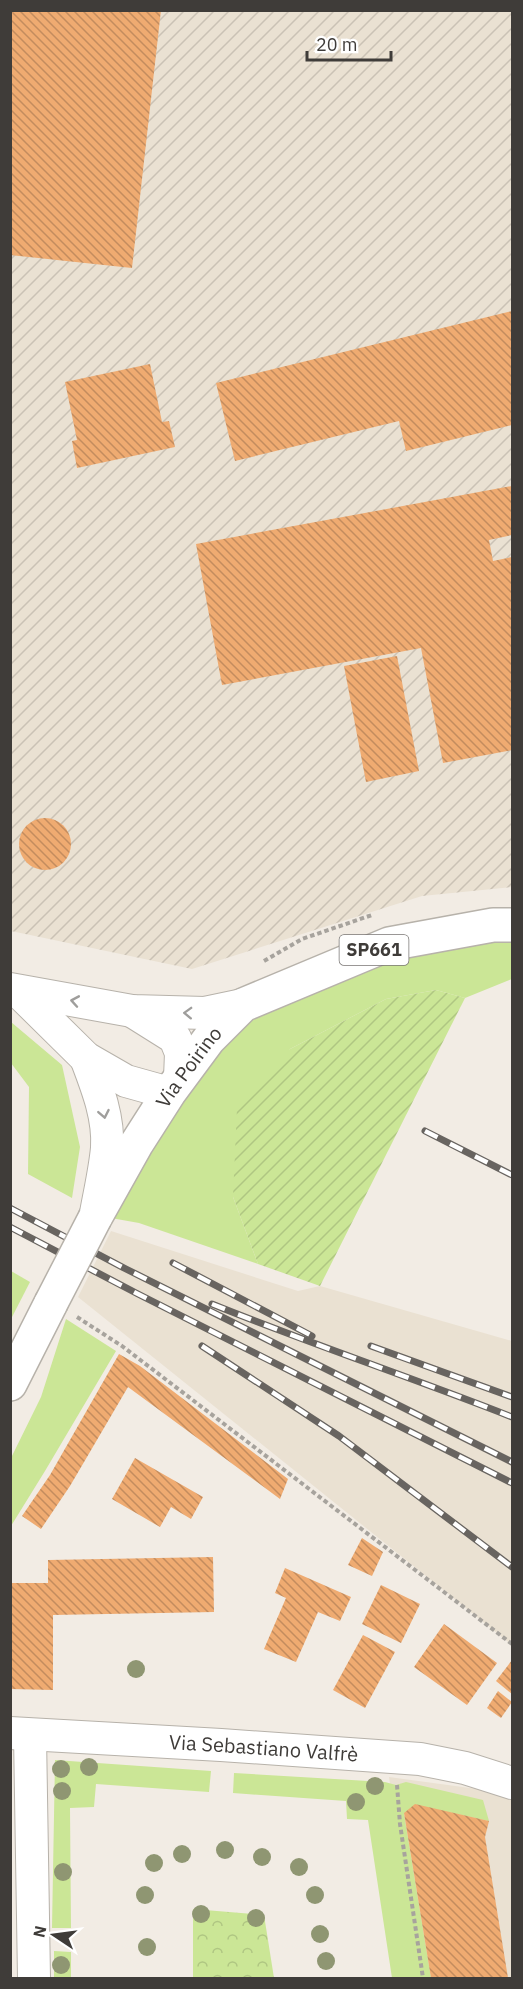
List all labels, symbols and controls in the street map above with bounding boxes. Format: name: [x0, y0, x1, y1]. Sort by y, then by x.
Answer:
scale bar: [307, 24, 391, 62]
text: 20 m: [316, 33, 358, 56]
road number: SP661: [340, 935, 409, 965]
one-way arrow: [70, 996, 79, 1008]
one-way arrow: [184, 1007, 193, 1019]
street label: Via Poirino: [149, 1020, 228, 1113]
one-way arrow: [97, 1109, 110, 1119]
street label: Via Sebastiano Valfrè: [168, 1728, 359, 1768]
north arrow: [24, 1905, 84, 1965]
text: N: [28, 1924, 50, 1940]

